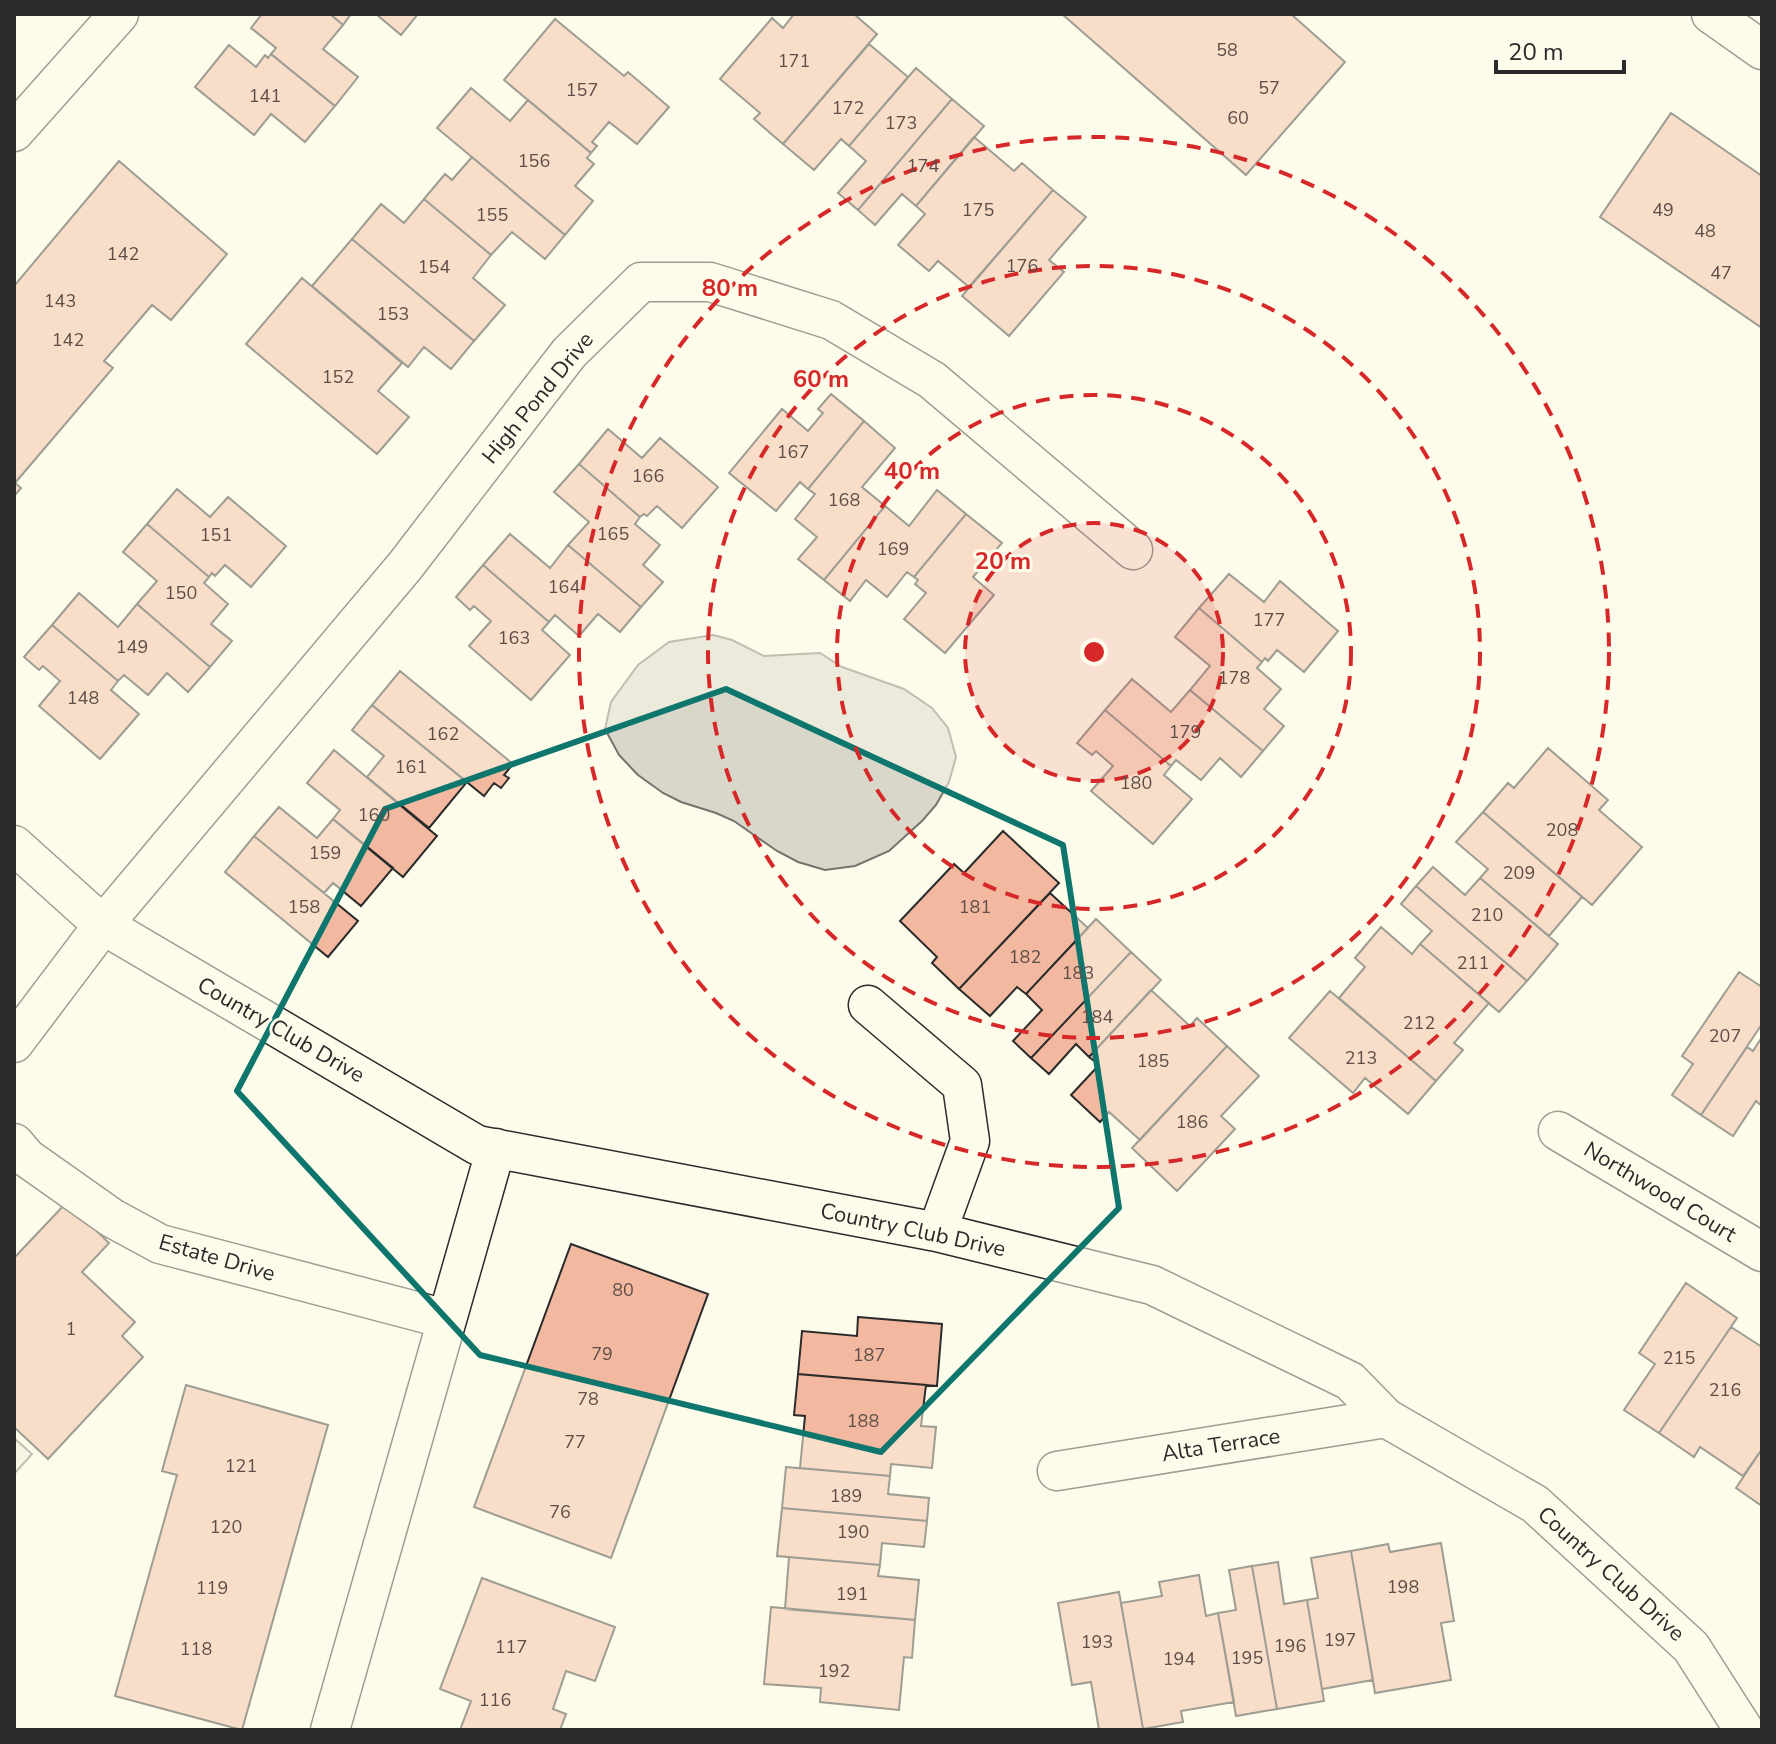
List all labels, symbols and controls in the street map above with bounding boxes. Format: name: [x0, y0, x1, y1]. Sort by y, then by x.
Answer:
scale bar: [1496, 24, 1624, 74]
text: 20 m: [1508, 36, 1564, 68]
house number: 58: [1216, 38, 1238, 62]
house number: 171: [778, 49, 810, 73]
house number: 57: [1258, 76, 1280, 100]
house number: 157: [566, 78, 598, 102]
house number: 141: [249, 84, 281, 108]
house number: 172: [832, 96, 864, 120]
house number: 60: [1227, 106, 1249, 130]
house number: 173: [885, 111, 917, 135]
house number: 156: [518, 149, 550, 173]
house number: 174: [907, 154, 939, 178]
house number: 175: [962, 198, 994, 222]
house number: 49: [1652, 198, 1674, 222]
house number: 155: [476, 203, 508, 227]
house number: 48: [1694, 219, 1716, 243]
house number: 142: [107, 242, 139, 266]
house number: 176: [1006, 254, 1038, 278]
house number: 154: [418, 255, 450, 279]
house number: 47: [1710, 261, 1732, 285]
text: 80 m: [702, 272, 758, 304]
house number: 143: [44, 289, 76, 313]
house number: 153: [377, 302, 409, 326]
street label: High Pond Drive: [475, 326, 601, 470]
house number: 142: [52, 328, 84, 352]
text: 60 m: [793, 363, 849, 395]
house number: 152: [322, 365, 354, 389]
house number: 167: [777, 440, 809, 464]
text: 40 m: [884, 455, 940, 487]
house number: 166: [632, 464, 664, 488]
house number: 168: [828, 488, 860, 512]
house number: 165: [597, 522, 629, 546]
house number: 151: [200, 523, 232, 547]
house number: 169: [877, 537, 909, 561]
text: 20 m: [975, 545, 1031, 577]
house number: 164: [548, 575, 580, 599]
house number: 150: [165, 581, 197, 605]
house number: 177: [1253, 608, 1285, 632]
house number: 163: [498, 626, 530, 650]
house number: 149: [116, 635, 148, 659]
centre of rings: [1080, 638, 1108, 666]
house number: 178: [1218, 666, 1250, 690]
house number: 148: [67, 686, 99, 710]
house number: 179: [1169, 720, 1201, 744]
house number: 162: [427, 722, 459, 746]
house number: 161: [395, 755, 427, 779]
house number: 180: [1120, 771, 1152, 795]
house number: 160: [358, 803, 390, 827]
house number: 208: [1546, 818, 1578, 842]
house number: 159: [309, 841, 341, 865]
house number: 209: [1503, 861, 1535, 885]
house number: 158: [288, 895, 320, 919]
house number: 181: [959, 895, 991, 919]
house number: 210: [1471, 903, 1503, 927]
house number: 182: [1009, 945, 1041, 969]
house number: 211: [1457, 951, 1489, 975]
house number: 183: [1062, 961, 1094, 985]
street label: Country Club Drive: [192, 970, 370, 1090]
house number: 184: [1081, 1005, 1113, 1029]
house number: 212: [1403, 1011, 1435, 1035]
house number: 207: [1709, 1024, 1741, 1048]
house number: 213: [1345, 1046, 1377, 1070]
house number: 185: [1137, 1049, 1169, 1073]
house number: 186: [1176, 1110, 1208, 1134]
street label: Northwood Court: [1578, 1135, 1742, 1250]
street label: Country Club Drive: [818, 1196, 1008, 1264]
street label: Estate Drive: [155, 1227, 279, 1289]
house number: 80: [612, 1278, 634, 1302]
house number: 1: [66, 1317, 76, 1341]
house number: 79: [591, 1342, 613, 1366]
house number: 187: [853, 1343, 885, 1367]
house number: 215: [1663, 1346, 1695, 1370]
house number: 216: [1709, 1378, 1741, 1402]
house number: 78: [577, 1387, 599, 1411]
house number: 188: [847, 1409, 879, 1433]
street label: Alta Terrace: [1160, 1421, 1282, 1469]
house number: 77: [564, 1430, 586, 1454]
house number: 121: [225, 1454, 257, 1478]
house number: 189: [830, 1484, 862, 1508]
house number: 76: [549, 1500, 571, 1524]
street label: Country Club Drive: [1531, 1500, 1691, 1648]
house number: 120: [210, 1515, 242, 1539]
house number: 190: [837, 1520, 869, 1544]
house number: 198: [1387, 1575, 1419, 1599]
house number: 119: [196, 1576, 228, 1600]
house number: 191: [836, 1582, 868, 1606]
house number: 197: [1324, 1628, 1356, 1652]
house number: 193: [1081, 1630, 1113, 1654]
house number: 196: [1274, 1634, 1306, 1658]
house number: 117: [495, 1635, 527, 1659]
house number: 118: [180, 1637, 212, 1661]
house number: 195: [1231, 1646, 1263, 1670]
house number: 194: [1163, 1647, 1195, 1671]
house number: 192: [818, 1659, 850, 1683]
house number: 116: [479, 1688, 511, 1712]

